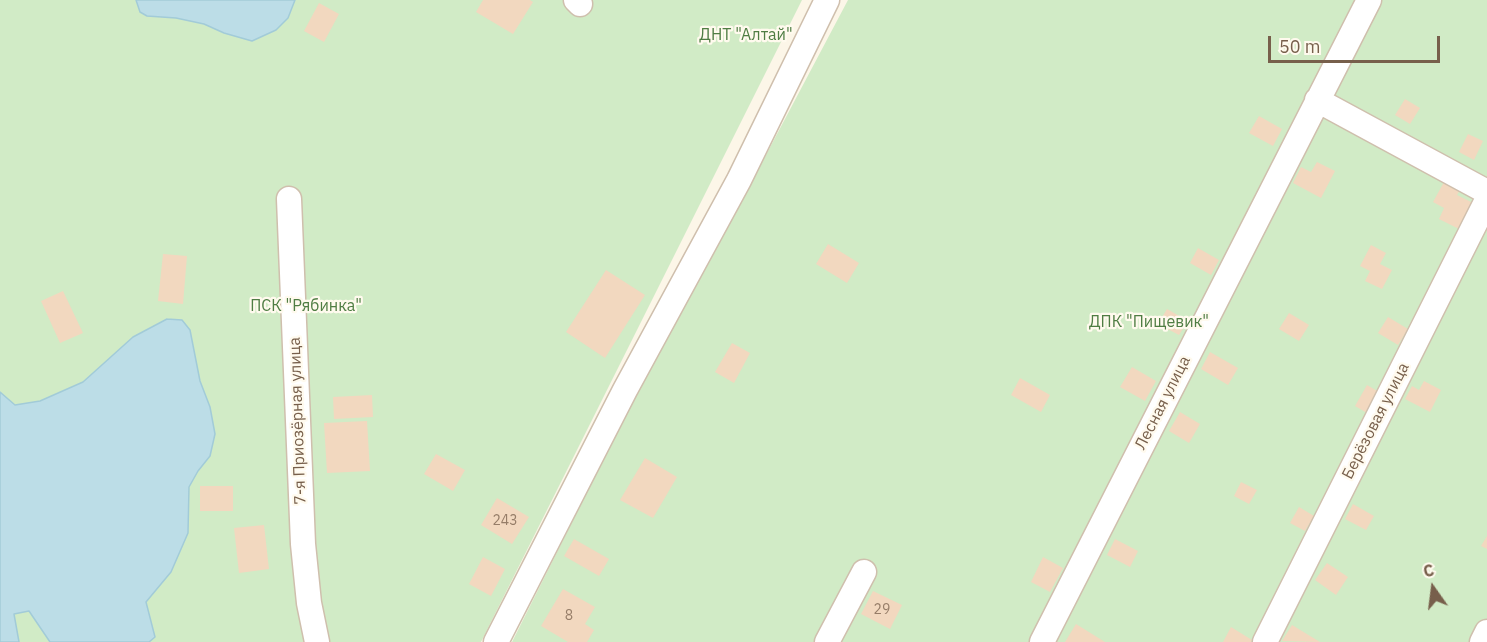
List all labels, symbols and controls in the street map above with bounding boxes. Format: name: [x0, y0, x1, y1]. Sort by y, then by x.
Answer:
scale bar: [1271, 24, 1444, 62]
park label: ДНТ "Алтай": [699, 25, 793, 45]
text: 50 m: [1279, 35, 1321, 58]
park label: ПСК "Рябинка": [250, 296, 362, 316]
park label: ДПК "Пищевик": [1089, 312, 1209, 332]
street label: 7-я Приозёрная улица: [285, 337, 311, 505]
street label: Лесная улица: [1131, 353, 1195, 453]
street label: Берёзовая улица: [1338, 360, 1414, 482]
house number: 243: [492, 513, 518, 529]
north arrow: [1403, 558, 1463, 618]
text: С: [1421, 560, 1436, 582]
house number: 29: [874, 602, 890, 618]
house number: 8: [565, 608, 573, 624]

